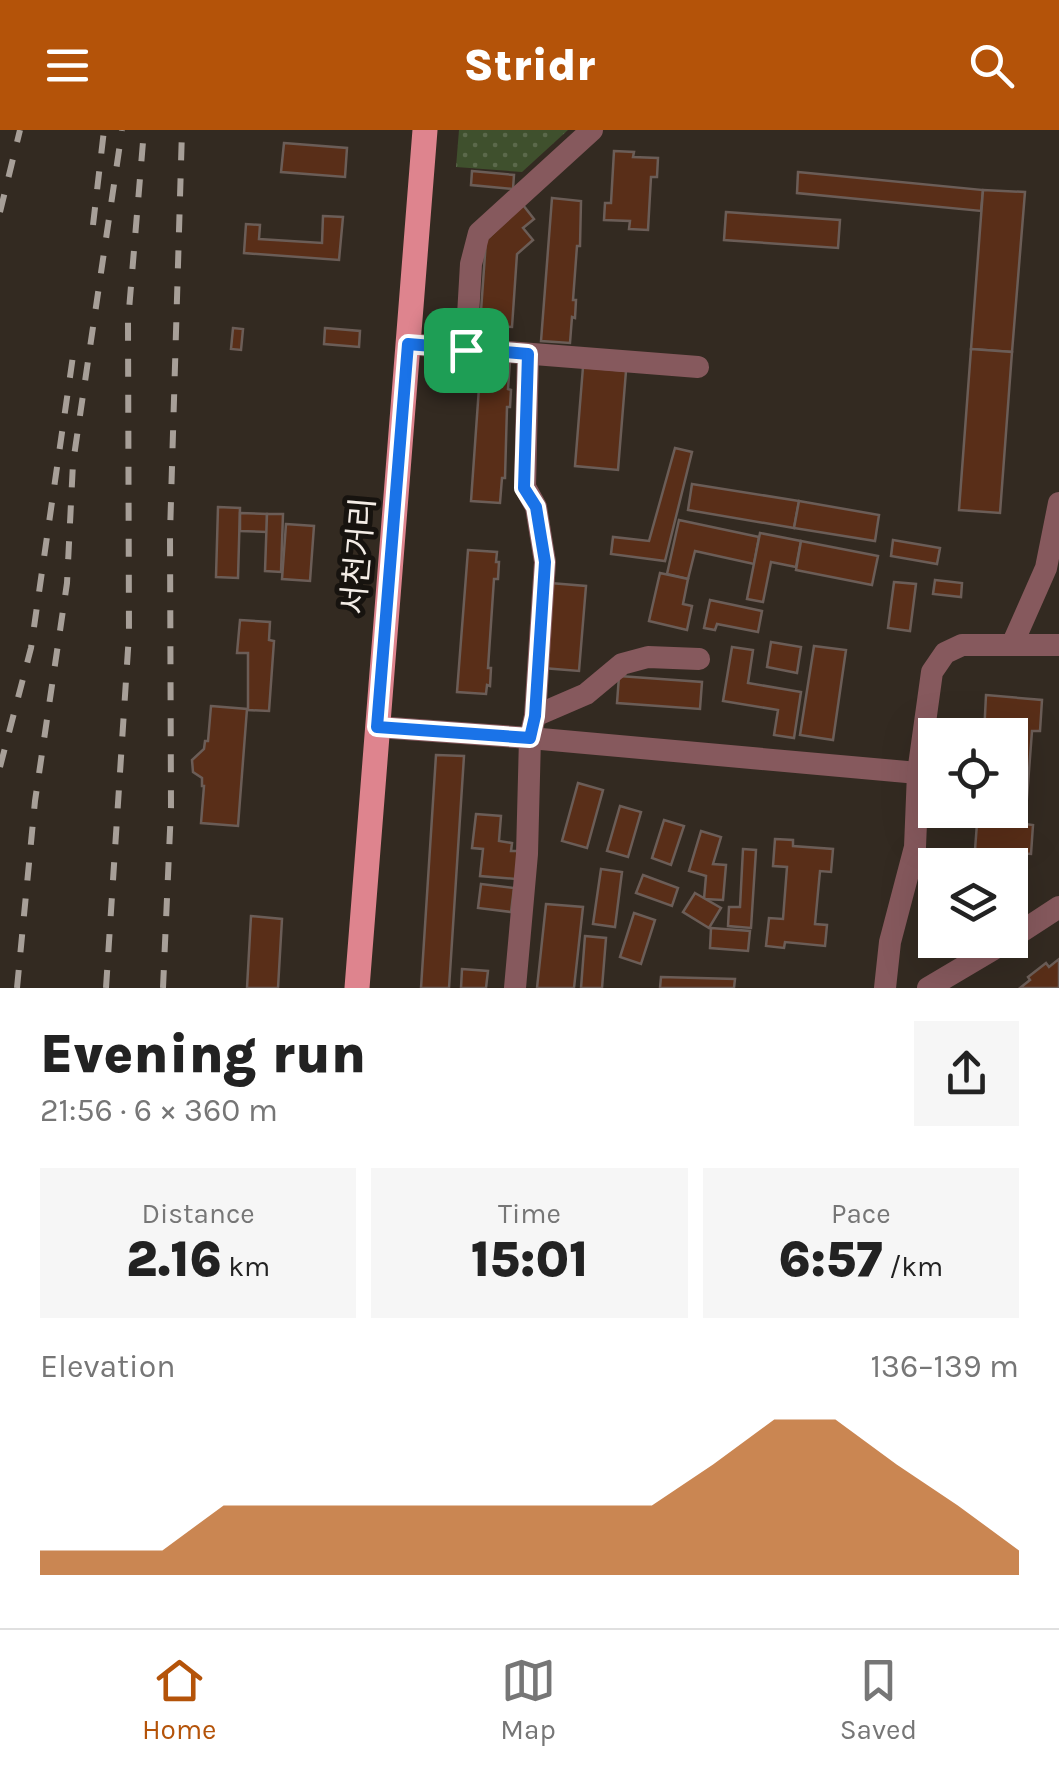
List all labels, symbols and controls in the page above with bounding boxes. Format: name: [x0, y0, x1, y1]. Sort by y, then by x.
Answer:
icon: menu: [40, 38, 95, 93]
icon: search: [964, 38, 1019, 93]
text: Stridr: [464, 39, 595, 91]
pin: [424, 308, 509, 393]
icon: arrive: [439, 323, 494, 378]
street label: 서천거리: [335, 496, 382, 616]
map controls: [918, 718, 1028, 958]
button: locate: [918, 718, 1028, 828]
button: layers: [918, 848, 1028, 958]
button: share: [914, 1021, 1019, 1126]
text: Evening run: [40, 1022, 366, 1086]
text: 21:56 · 6 × 360 m: [40, 1092, 278, 1129]
text: Distance: [142, 1197, 255, 1230]
text: Time: [498, 1197, 561, 1230]
text: Pace: [831, 1197, 891, 1230]
text: 2.16: [126, 1230, 222, 1289]
text: 15:01: [471, 1230, 588, 1289]
text: 6:57: [778, 1230, 883, 1289]
text: km: [222, 1250, 270, 1283]
text: /km: [883, 1250, 943, 1283]
text: Elevation: [40, 1348, 175, 1385]
text: 136–139 m: [871, 1348, 1019, 1385]
tab: Home: [142, 1653, 217, 1746]
tab: Map: [500, 1653, 556, 1746]
tab: Saved: [840, 1653, 917, 1746]

